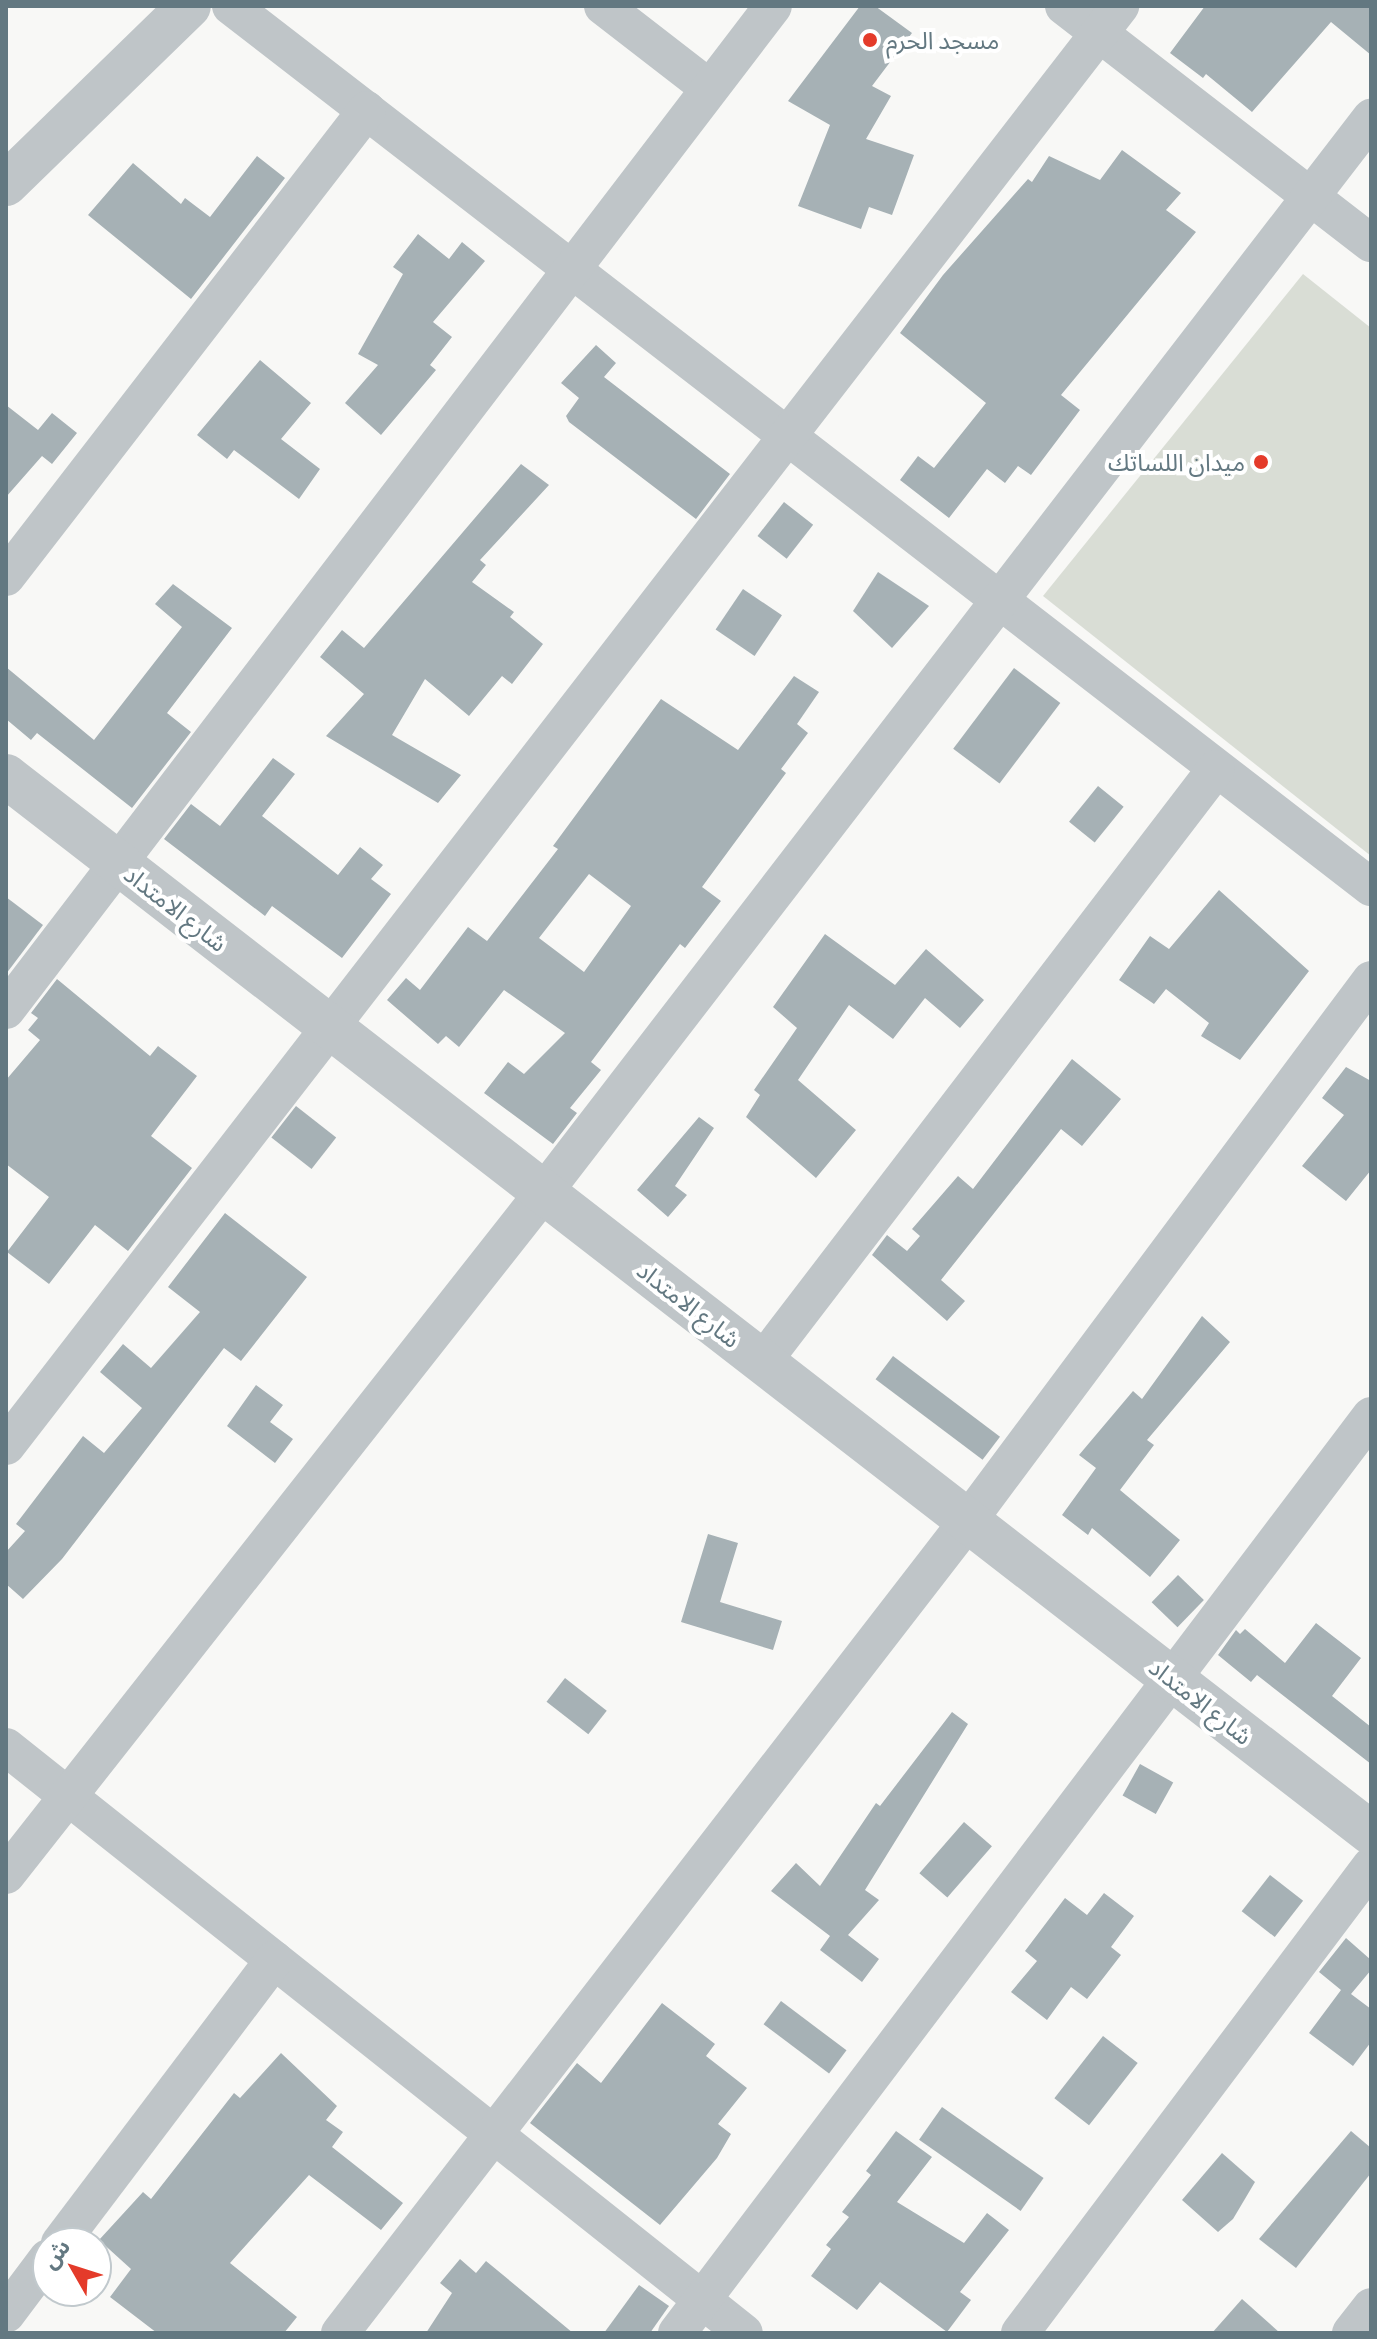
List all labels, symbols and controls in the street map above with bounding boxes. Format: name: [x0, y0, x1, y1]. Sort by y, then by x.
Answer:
place label: مسجد الحرم: [886, 26, 999, 54]
marker: مسجد الحرم: [861, 31, 879, 49]
place label: ميدان اللساتك: [1108, 448, 1245, 476]
marker: ميدان اللساتك: [1252, 453, 1270, 471]
street label: شارع الامتداد: [119, 859, 233, 957]
street label: شارع الامتداد: [632, 1255, 746, 1353]
street label: شارع الامتداد: [1144, 1652, 1258, 1750]
north arrow: [32, 2227, 112, 2307]
text: ش: [35, 2233, 74, 2273]

